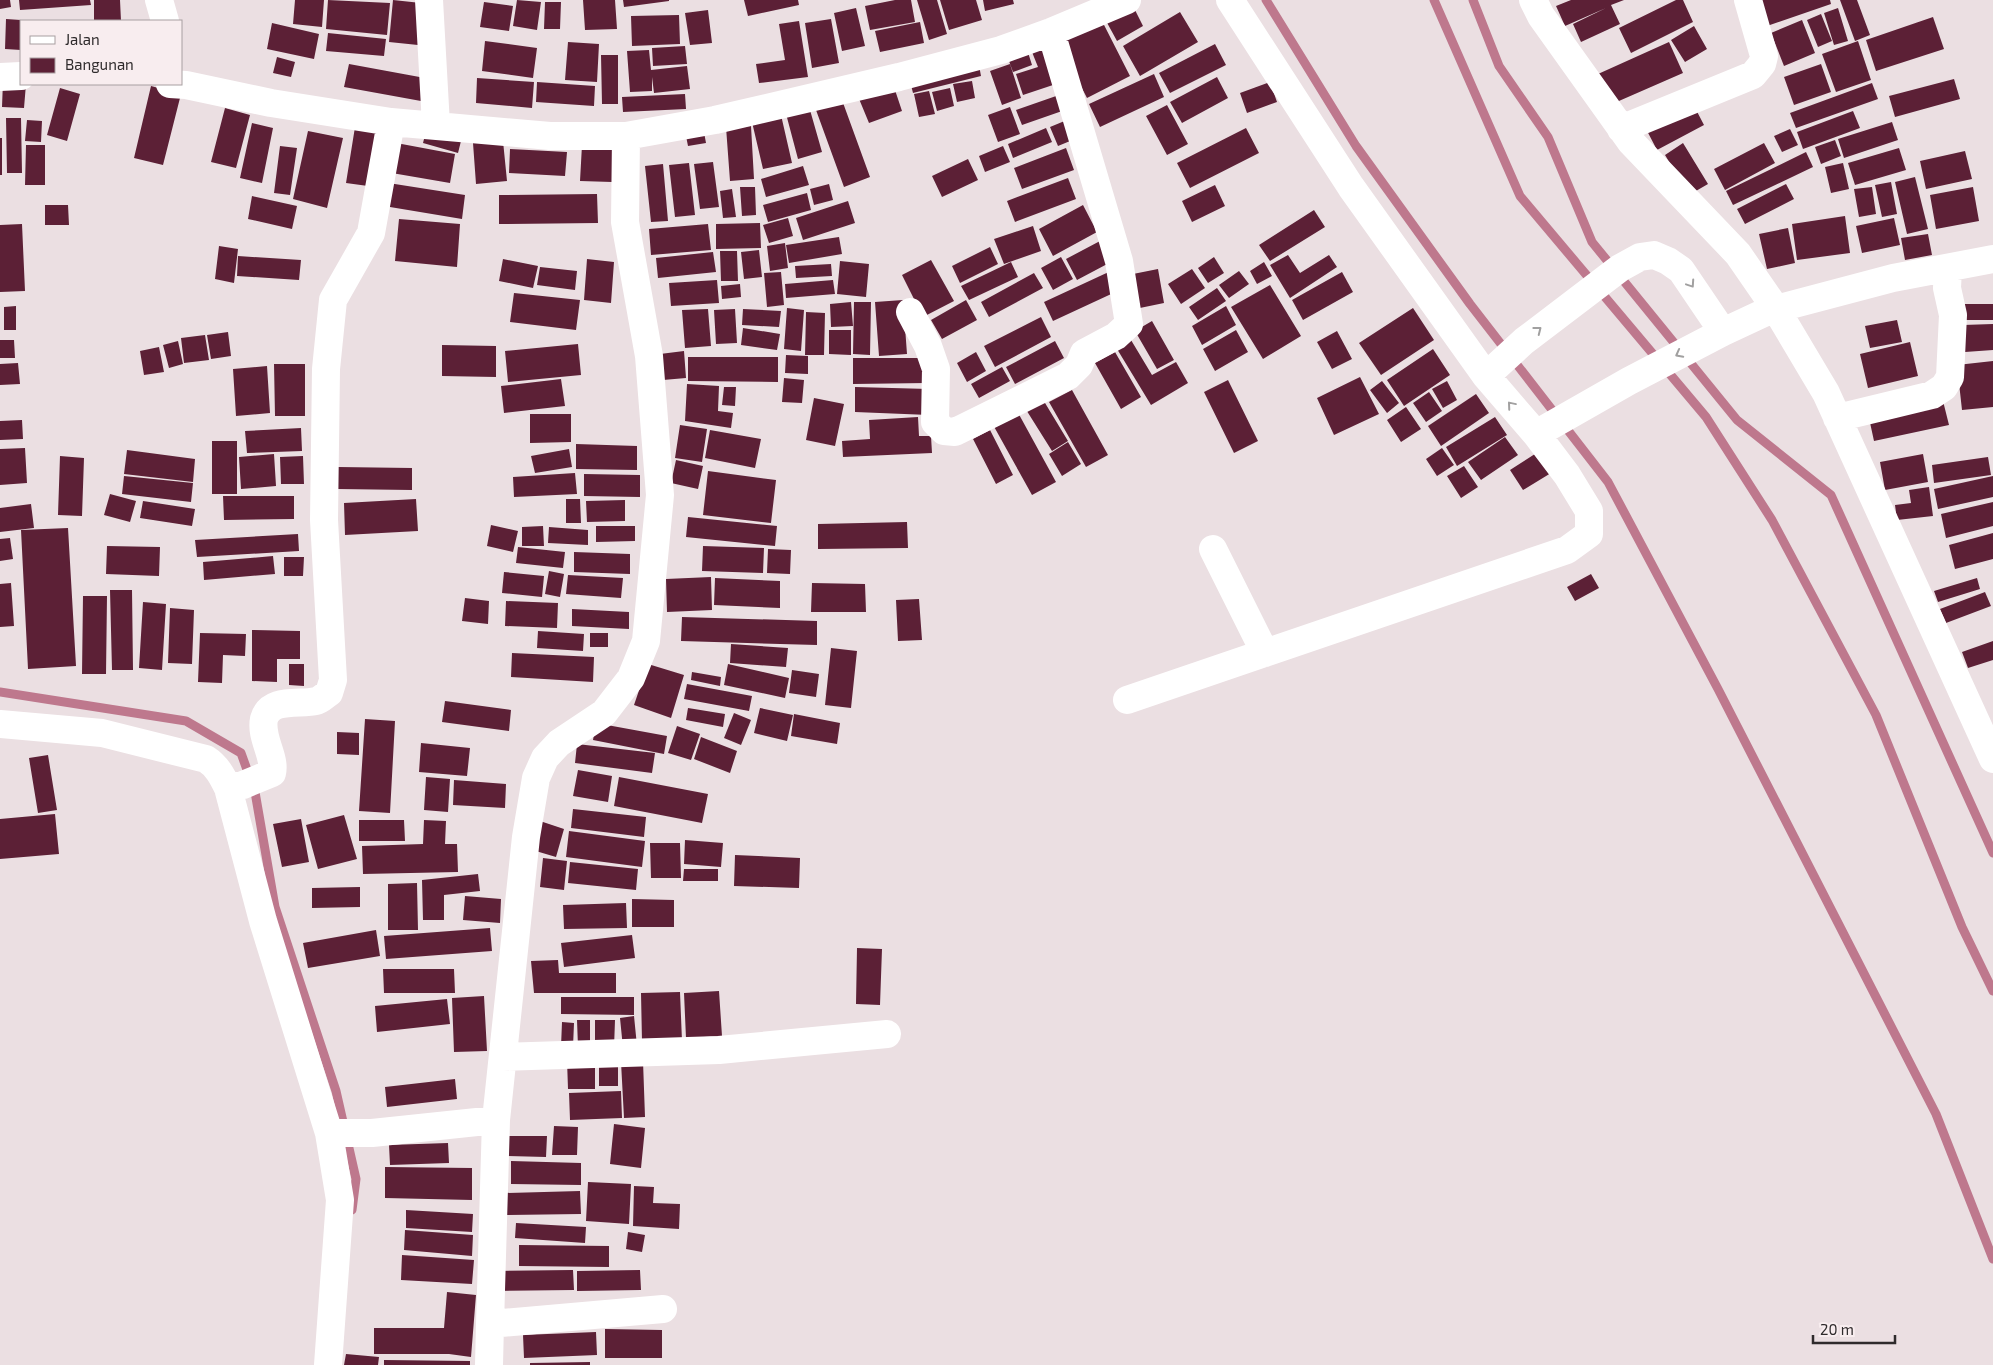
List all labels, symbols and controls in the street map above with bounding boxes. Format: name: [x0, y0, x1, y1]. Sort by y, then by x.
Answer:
legend: [20, 20, 182, 85]
text: Jalan: [65, 30, 100, 48]
text: Bangunan: [65, 55, 134, 73]
one-way arrow: [1685, 279, 1694, 288]
one-way arrow: [1533, 327, 1542, 336]
one-way arrow: [1676, 348, 1685, 358]
one-way arrow: [1508, 402, 1517, 411]
scale bar: [1813, 1312, 1896, 1344]
text: 20 m: [1820, 1320, 1854, 1338]

